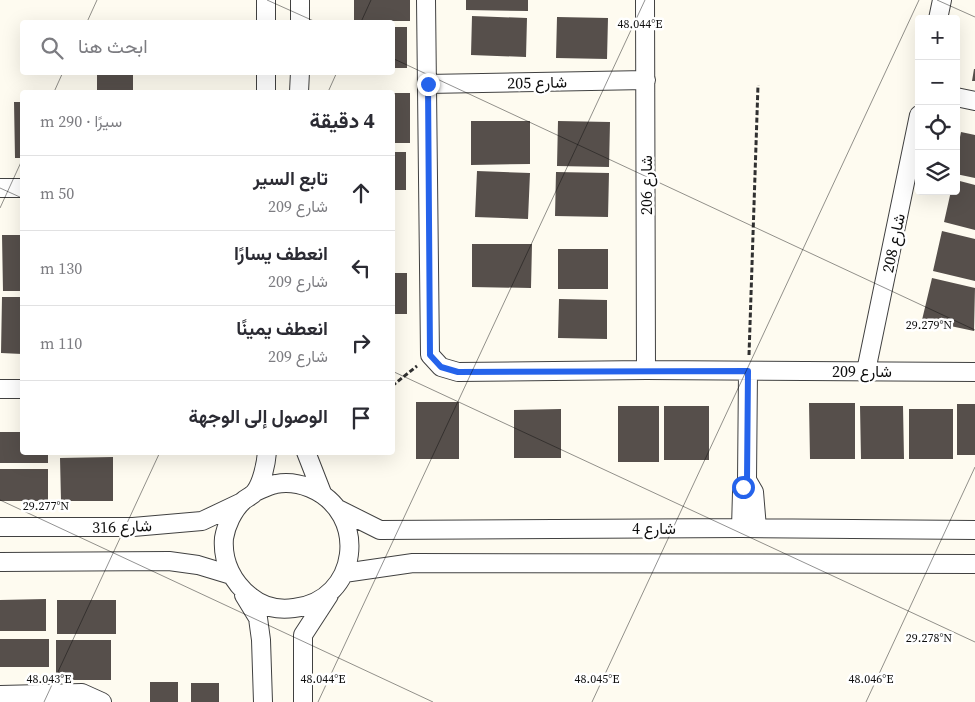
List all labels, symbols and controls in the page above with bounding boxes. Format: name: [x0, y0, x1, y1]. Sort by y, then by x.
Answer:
map controls: [915, 15, 960, 195]
button: +: [915, 15, 960, 60]
text: 48.044°E: [618, 16, 662, 32]
search box: [20, 20, 395, 75]
text: ابحث هنا: [78, 33, 148, 59]
icon: search: [38, 34, 66, 62]
button: −: [915, 60, 960, 105]
street label: شارع 205: [507, 70, 567, 95]
route end: [417, 73, 440, 96]
button: locate: [915, 105, 960, 150]
text: 4 دقيقة: [310, 106, 375, 135]
text: سيرًا · 290 m: [40, 110, 122, 132]
button: layers: [915, 150, 960, 195]
street label: شارع 206: [635, 155, 658, 215]
text: تابع السير: [253, 165, 328, 191]
icon: ahead: [347, 179, 375, 207]
text: 50 m: [40, 182, 74, 204]
text: شارع 209: [268, 195, 328, 217]
street label: شارع 208: [876, 211, 911, 275]
text: انعطف يسارًا: [234, 240, 328, 266]
icon: left: [347, 254, 375, 282]
text: 130 m: [40, 257, 82, 279]
text: شارع 209: [268, 270, 328, 292]
text: انعطف يمينًا: [236, 315, 328, 341]
text: 29.279°N: [906, 317, 952, 333]
icon: right: [347, 329, 375, 357]
text: 110 m: [40, 332, 82, 354]
text: شارع 209: [268, 345, 328, 367]
street label: شارع 209: [832, 360, 892, 383]
text: الوصول إلى الوجهة: [189, 403, 328, 429]
icon: arrive: [347, 404, 375, 432]
route start: [732, 476, 755, 499]
text: 29.277°N: [23, 498, 69, 514]
street label: شارع 316: [92, 514, 152, 539]
street label: شارع 4: [632, 517, 676, 540]
text: 29.278°N: [906, 630, 952, 646]
text: 48.043°E: [27, 671, 71, 687]
text: 48.044°E: [301, 671, 345, 687]
text: 48.045°E: [575, 671, 619, 687]
text: 48.046°E: [849, 671, 893, 687]

